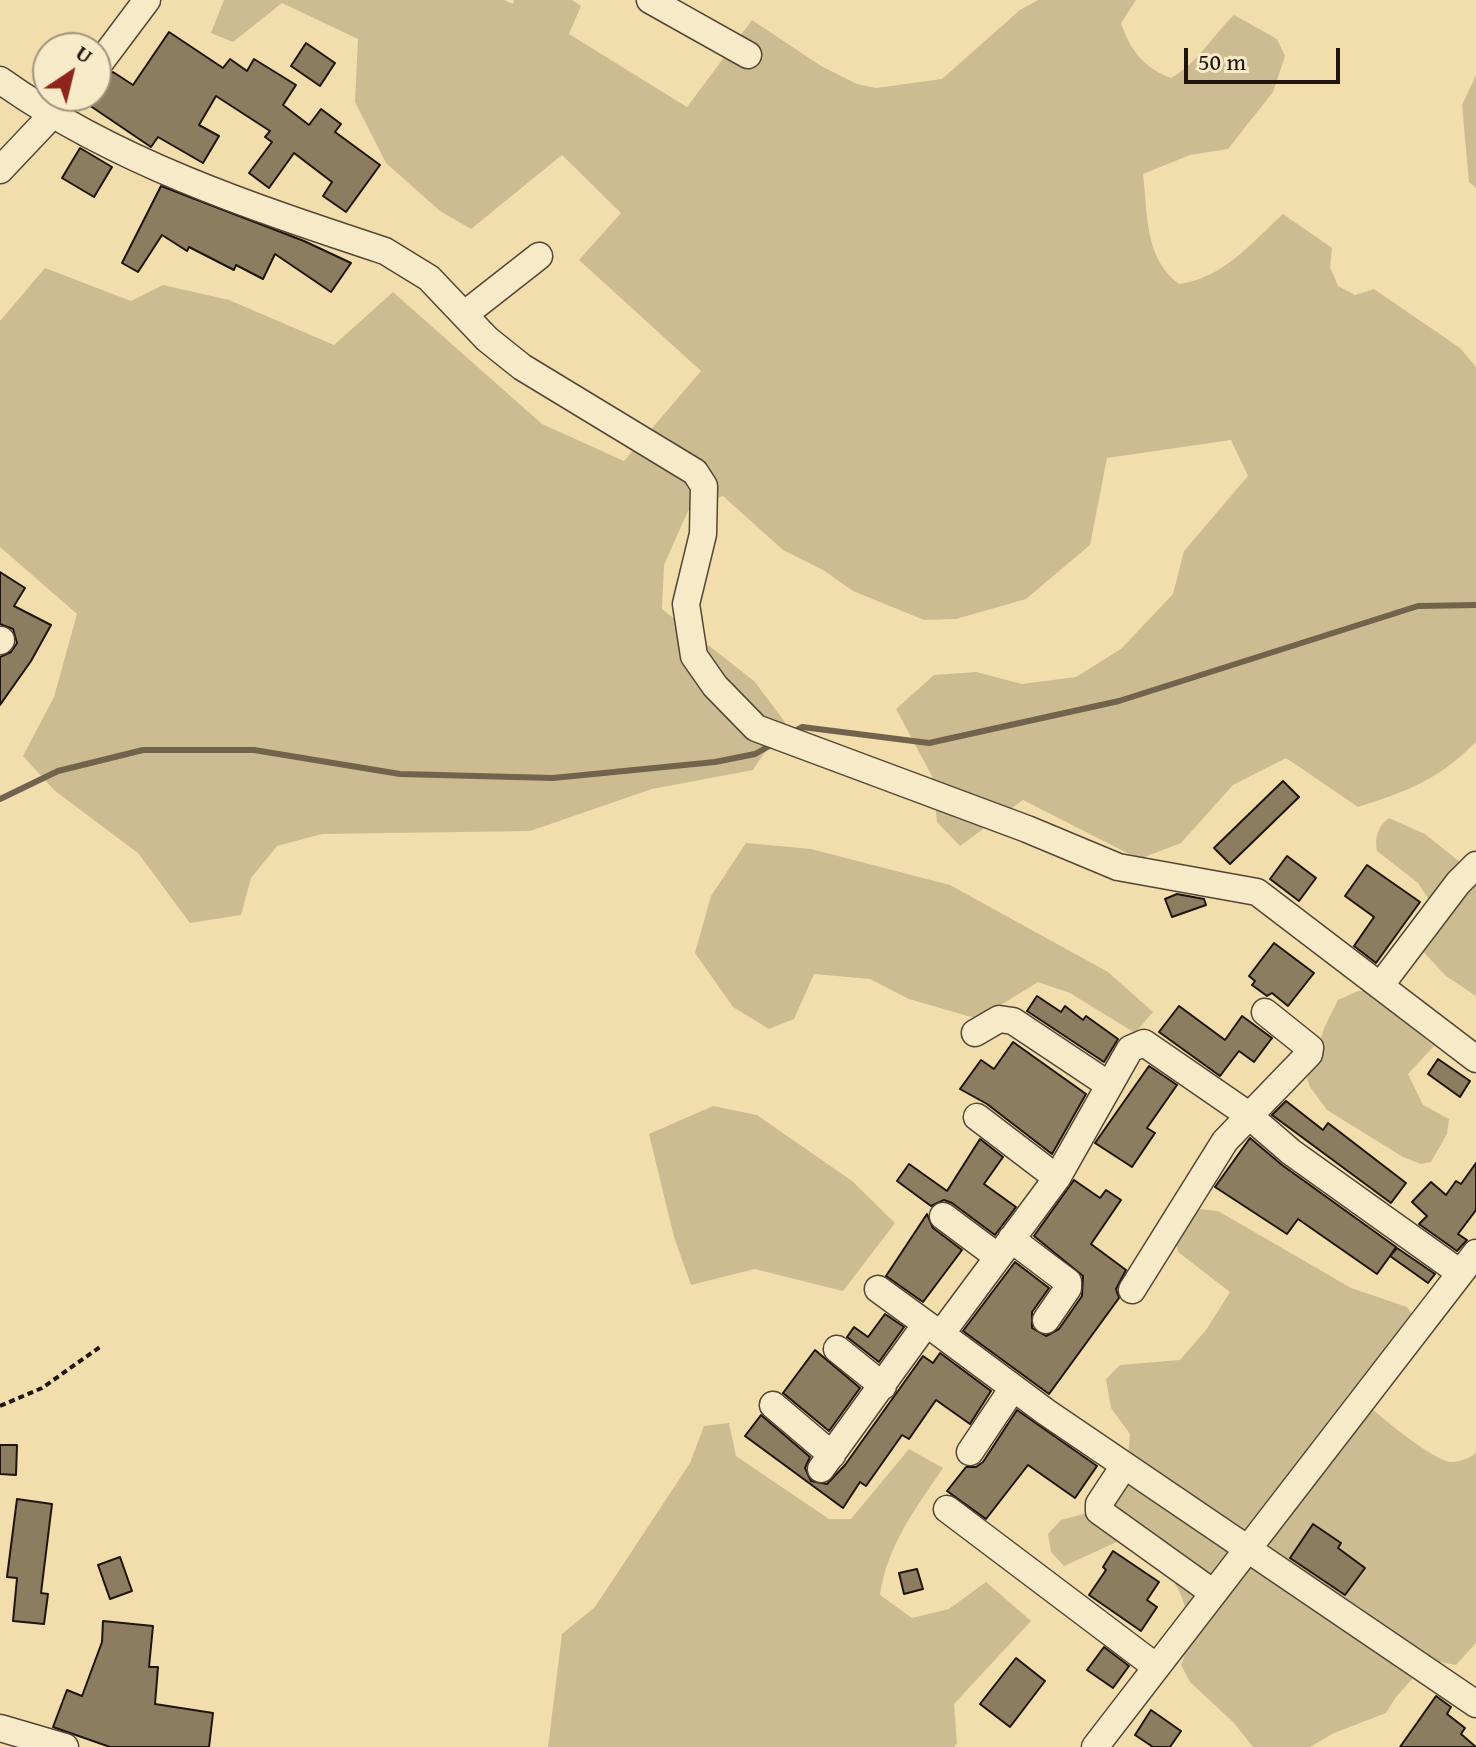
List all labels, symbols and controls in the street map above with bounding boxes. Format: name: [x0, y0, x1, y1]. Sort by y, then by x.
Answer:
north arrow: [32, 32, 112, 112]
scale bar: [1188, 32, 1344, 82]
text: U: [69, 37, 100, 71]
text: 50 m: [1198, 44, 1246, 79]

